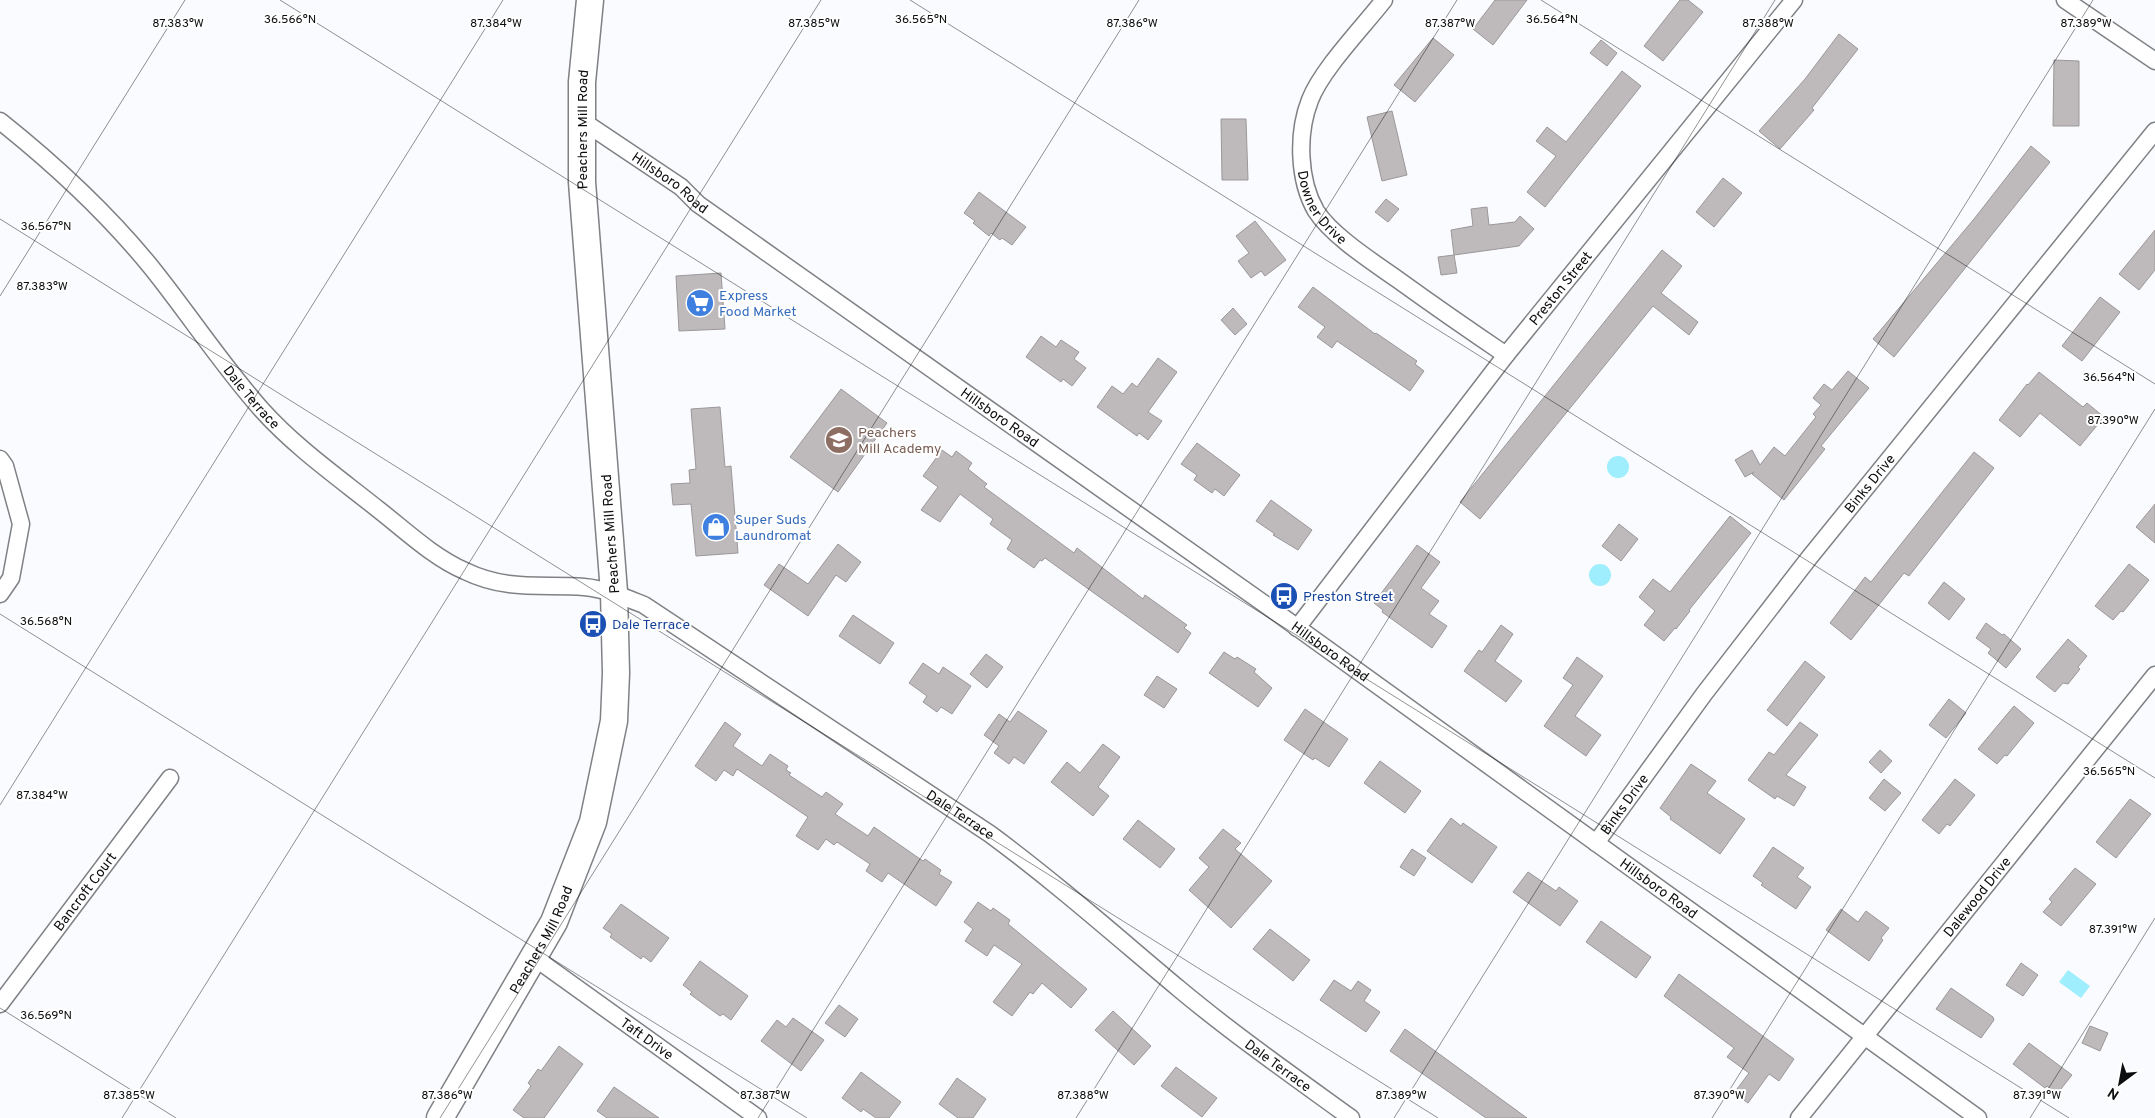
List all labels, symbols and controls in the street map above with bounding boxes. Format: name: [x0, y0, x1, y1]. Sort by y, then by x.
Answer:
text: 36.566°N: [264, 12, 316, 28]
text: 36.565°N: [895, 12, 947, 28]
text: 36.564°N: [1526, 12, 1578, 28]
text: 87.383°W: [152, 16, 204, 32]
text: 87.384°W: [470, 16, 522, 32]
text: 87.385°W: [788, 16, 840, 32]
text: 87.386°W: [1106, 16, 1158, 32]
text: 87.387°W: [1425, 16, 1475, 32]
text: 87.388°W: [1742, 16, 1794, 32]
text: 87.389°W: [2060, 16, 2112, 32]
street label: Peachers Mill Road: [575, 69, 593, 190]
street label: Hillsboro Road: [628, 149, 711, 218]
street label: Downer Drive: [1293, 169, 1350, 249]
text: 36.567°N: [20, 219, 72, 235]
street label: Preston Street: [1526, 249, 1597, 330]
text: 87.383°W: [16, 279, 68, 295]
supermarket icon: Express Food Market: [685, 288, 715, 318]
place label: Express Food Market: [719, 288, 796, 321]
street label: Dale Terrace: [219, 363, 282, 433]
text: 36.564°N: [2083, 370, 2135, 386]
street label: Hillsboro Road: [957, 385, 1041, 452]
text: 87.390°W: [2087, 413, 2139, 429]
school or university icon: Peachers Mill Academy: [824, 425, 854, 455]
place label: Peachers Mill Academy: [858, 425, 941, 458]
street label: Binks Drive: [1842, 451, 1900, 517]
street label: Peachers Mill Road: [599, 474, 624, 594]
shop icon: Super Suds Laundromat: [701, 512, 731, 542]
place label: Super Suds Laundromat: [735, 512, 811, 545]
bus stop icon: Preston Street: [1269, 581, 1299, 611]
place label: Preston Street: [1303, 589, 1393, 606]
bus stop icon: Dale Terrace: [578, 609, 608, 639]
text: 36.568°N: [20, 614, 72, 630]
place label: Dale Terrace: [612, 617, 690, 634]
street label: Hillsboro Road: [1287, 619, 1372, 686]
text: 36.565°N: [2083, 764, 2135, 780]
street label: Binks Drive: [1598, 771, 1653, 839]
street label: Dale Terrace: [923, 787, 997, 844]
text: 87.384°W: [16, 788, 68, 804]
street label: Bancroft Court: [51, 850, 121, 935]
street label: Dalewood Drive: [1941, 854, 2015, 941]
street label: Hillsboro Road: [1616, 856, 1700, 923]
street label: Peachers Mill Road: [507, 884, 577, 998]
text: 87.391°W: [2089, 922, 2137, 938]
text: 36.569°N: [20, 1008, 72, 1024]
street label: Taft Drive: [616, 1015, 676, 1064]
street label: Dale Terrace: [1241, 1037, 1314, 1096]
north arrow: [2095, 1058, 2145, 1108]
text: N: [2105, 1083, 2123, 1103]
text: 87.385°W: [103, 1088, 155, 1104]
text: 87.386°W: [421, 1088, 473, 1104]
text: 87.387°W: [740, 1088, 790, 1104]
text: 87.388°W: [1057, 1088, 1109, 1104]
text: 87.389°W: [1375, 1088, 1427, 1104]
text: 87.390°W: [1693, 1088, 1745, 1104]
text: 87.391°W: [2013, 1088, 2061, 1104]

